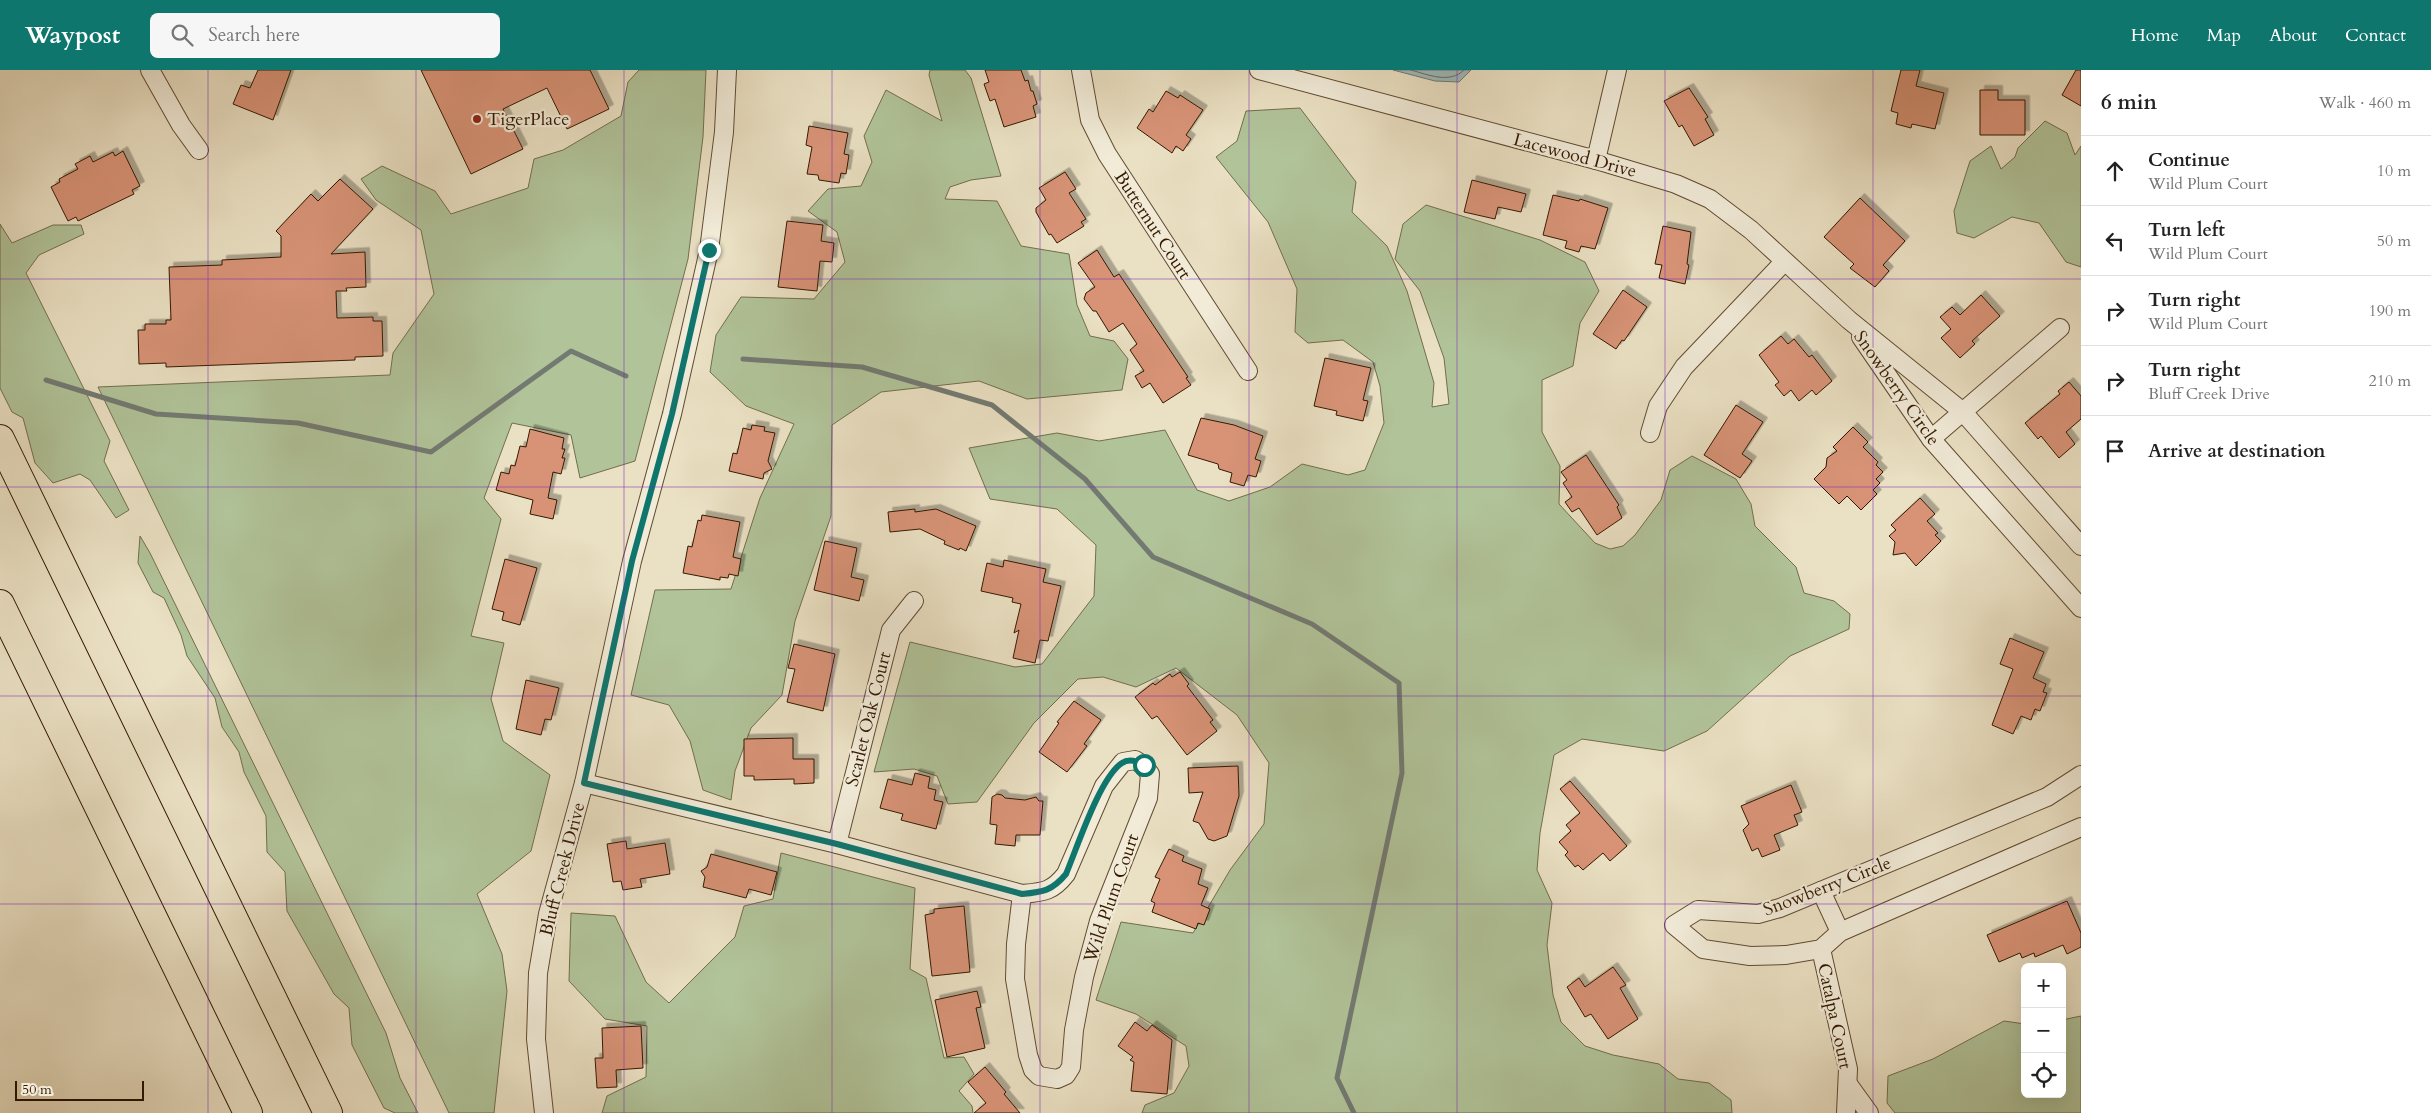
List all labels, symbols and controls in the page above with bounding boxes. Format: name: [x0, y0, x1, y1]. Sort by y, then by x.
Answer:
search box: [150, 13, 500, 58]
text: Waypost: [25, 19, 120, 52]
icon: search: [168, 21, 196, 49]
text: Search here: [208, 22, 300, 48]
text: Home: [2131, 23, 2179, 48]
text: Map: [2207, 23, 2241, 48]
text: About: [2269, 23, 2317, 48]
text: Contact: [2345, 23, 2406, 48]
text: 6 min: [2101, 88, 2157, 117]
text: Walk · 460 m: [2319, 92, 2411, 114]
place label: TigerPlace: [487, 107, 569, 132]
marker: TigerPlace: [471, 113, 483, 125]
street label: Lacewood Drive: [1510, 127, 1639, 184]
text: Continue: [2148, 147, 2230, 173]
icon: ahead: [2101, 157, 2129, 185]
text: 10 m: [2377, 160, 2411, 182]
street label: Butternut Court: [1108, 166, 1197, 285]
text: Wild Plum Court: [2148, 173, 2268, 195]
text: Turn left: [2148, 217, 2225, 243]
icon: left: [2101, 227, 2129, 255]
text: 50 m: [2377, 230, 2411, 252]
route end: [698, 239, 721, 262]
text: Wild Plum Court: [2148, 243, 2268, 265]
text: Turn right: [2148, 287, 2240, 313]
icon: right: [2101, 297, 2129, 325]
text: 190 m: [2369, 300, 2411, 322]
text: Wild Plum Court: [2148, 313, 2268, 335]
street label: Snowberry Circle: [1848, 326, 1946, 451]
text: Turn right: [2148, 357, 2240, 383]
icon: right: [2101, 367, 2129, 395]
text: 210 m: [2369, 370, 2411, 392]
text: Bluff Creek Drive: [2148, 383, 2270, 405]
icon: arrive: [2101, 437, 2129, 465]
text: Arrive at destination: [2148, 438, 2325, 464]
street label: Scarlet Oak Court: [840, 649, 897, 789]
route start: [1133, 754, 1156, 777]
street label: Bluff Creek Drive: [534, 800, 591, 939]
street label: Wild Plum Court: [1077, 830, 1145, 967]
street label: Snowberry Circle: [1760, 851, 1895, 922]
street label: Catalpa Court: [1811, 961, 1858, 1072]
map controls: [2021, 963, 2066, 1098]
button: +: [2021, 963, 2066, 1008]
button: −: [2021, 1008, 2066, 1053]
button: locate: [2021, 1053, 2066, 1098]
scale bar: [15, 1078, 144, 1101]
text: 50 m: [22, 1080, 52, 1099]

